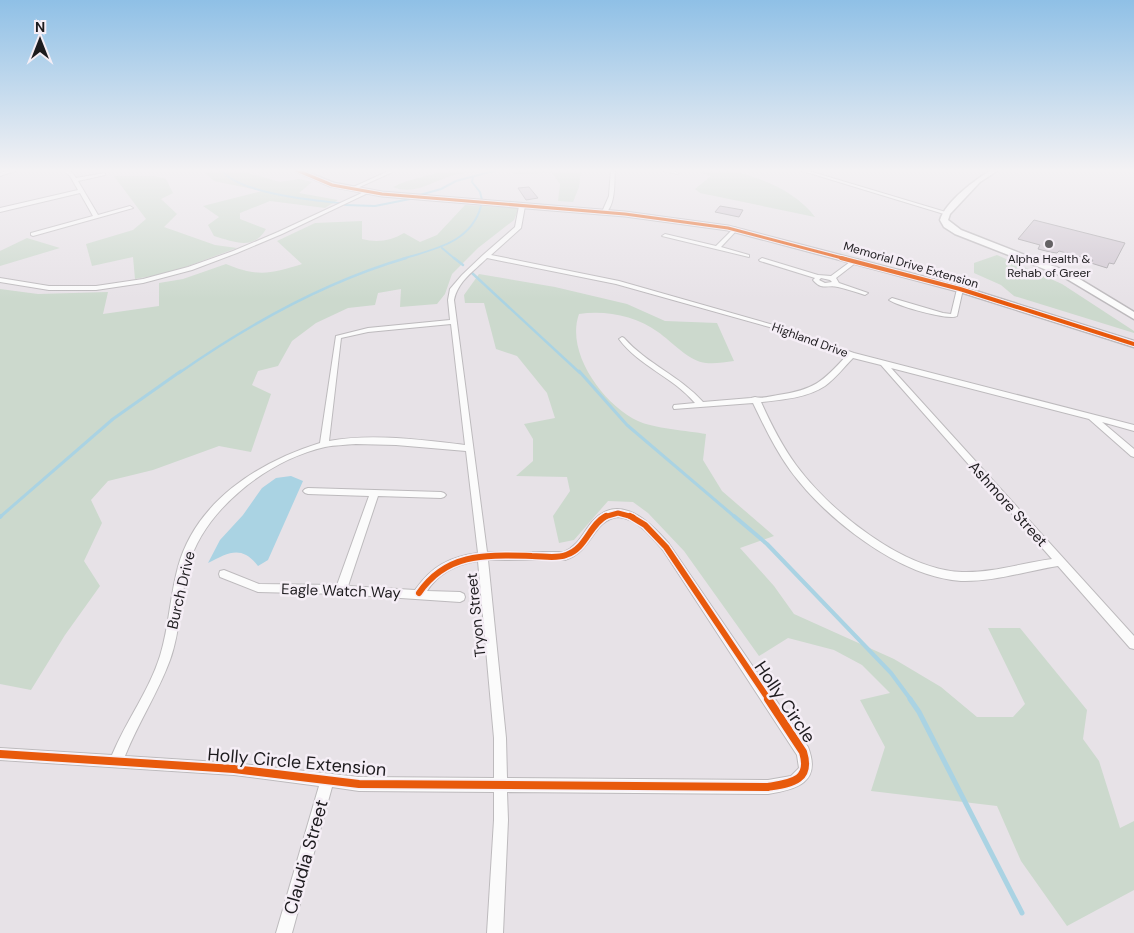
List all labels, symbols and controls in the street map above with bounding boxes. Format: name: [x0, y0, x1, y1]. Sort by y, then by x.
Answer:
north arrow: [15, 15, 65, 65]
text: N: [35, 18, 45, 36]
street label: Memorial Drive Extension: [842, 238, 981, 292]
marker: Alpha Health & Rehab of Greer: [1043, 238, 1055, 250]
place label: Alpha Health & Rehab of Greer: [1007, 251, 1091, 281]
street label: Highland Drive: [770, 319, 850, 361]
street label: Ashmore Street: [964, 457, 1052, 551]
street label: Burch Drive: [162, 549, 200, 631]
street label: Tryon Street: [462, 572, 490, 658]
street label: Eagle Watch Way: [281, 579, 402, 603]
street label: Holly Circle: [749, 656, 821, 748]
street label: Holly Circle Extension: [207, 742, 387, 782]
street label: Claudia Street: [278, 797, 334, 917]

